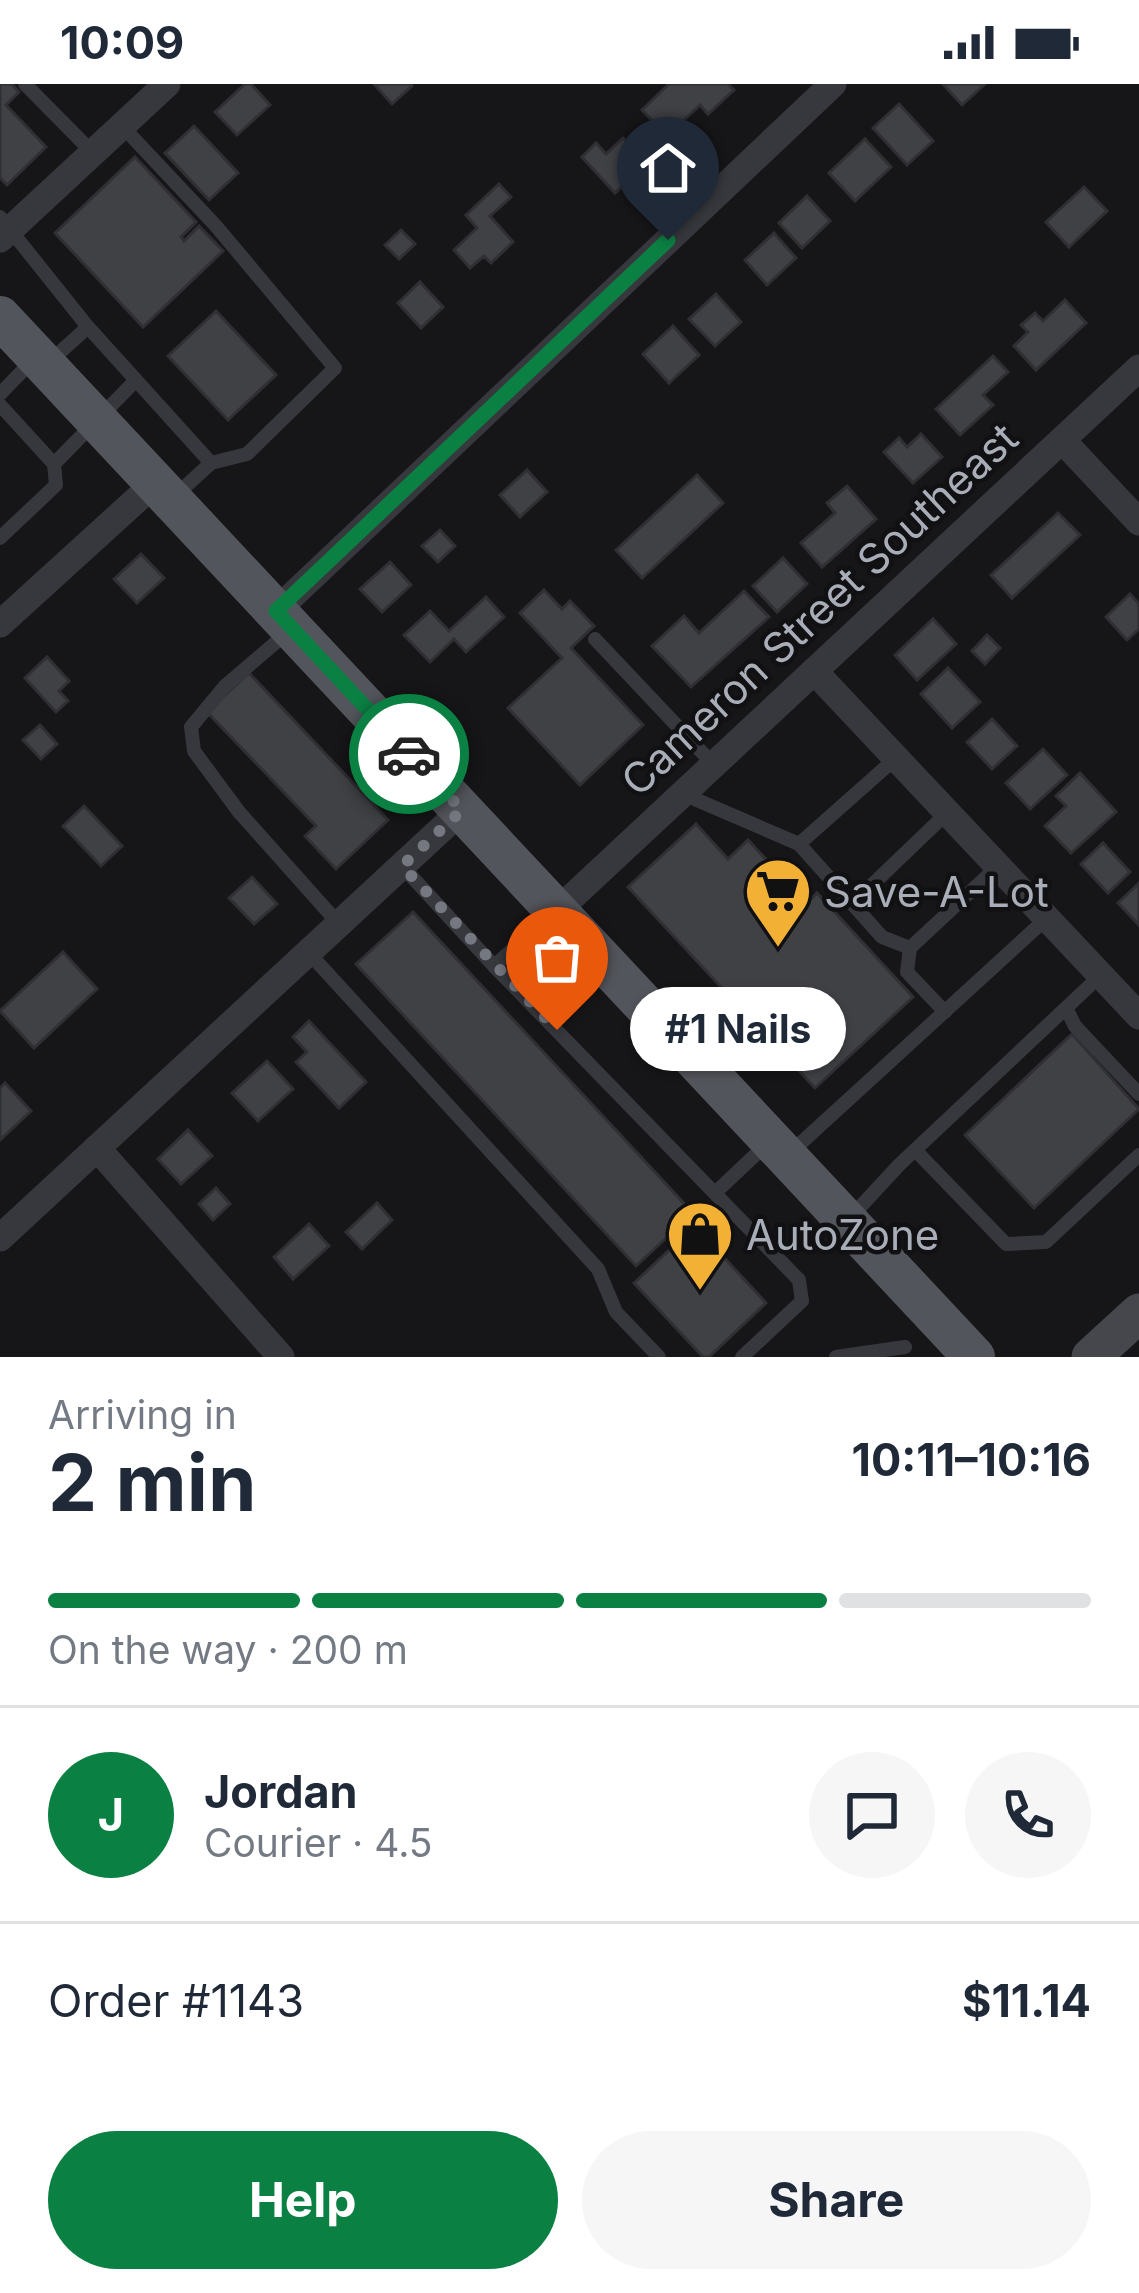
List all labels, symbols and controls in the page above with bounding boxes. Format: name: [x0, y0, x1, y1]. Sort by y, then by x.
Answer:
text: 10:09: [60, 15, 184, 70]
pin: [617, 117, 719, 240]
icon: home: [635, 135, 701, 201]
street label: Cameron Street Southeast: [610, 412, 1028, 806]
courier: [349, 694, 469, 814]
icon: car: [376, 721, 442, 787]
supermarket icon: Save-A-Lot: [743, 856, 813, 950]
place label: Save-A-Lot: [824, 866, 1049, 917]
pin: [506, 907, 608, 1030]
icon: bag: [524, 925, 590, 991]
callout: #1 Nails: [629, 988, 845, 1072]
text: #1 Nails: [665, 1005, 811, 1052]
shop icon: AutoZone: [665, 1199, 735, 1293]
place label: AutoZone: [746, 1209, 939, 1260]
text: Arriving in: [48, 1391, 237, 1438]
text: 10:11–10:16: [852, 1432, 1091, 1487]
text: 2 min: [48, 1435, 256, 1530]
text: On the way · 200 m: [48, 1626, 408, 1673]
button: chat: [809, 1752, 935, 1878]
button: phone: [965, 1752, 1091, 1878]
text: Jordan: [204, 1764, 358, 1819]
text: J: [98, 1787, 124, 1842]
text: Courier · 4.5: [204, 1819, 433, 1866]
text: Order #1143: [48, 1973, 304, 2028]
text: $11.14: [962, 1973, 1091, 2028]
button: Help: [48, 2131, 558, 2269]
button: Share: [582, 2131, 1091, 2269]

